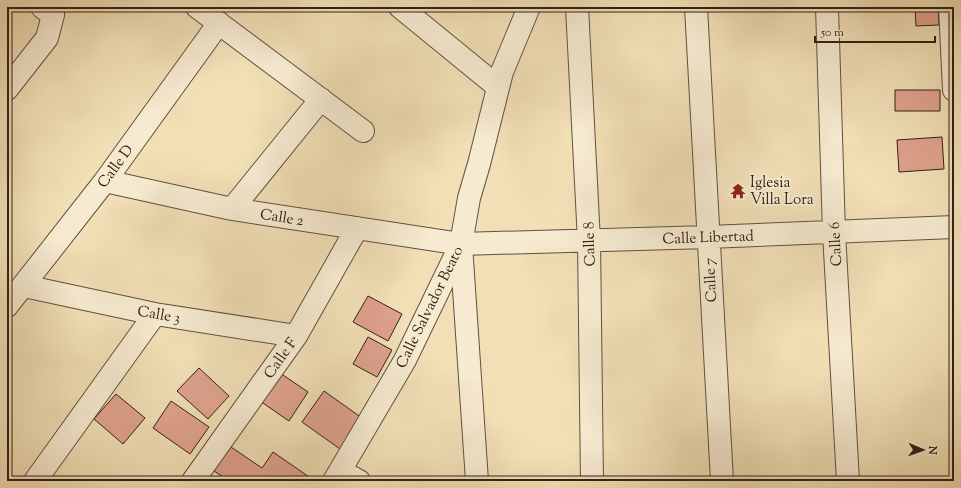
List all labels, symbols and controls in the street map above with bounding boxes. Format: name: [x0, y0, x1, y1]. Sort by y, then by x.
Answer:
scale bar: [815, 18, 935, 44]
text: 50 m: [820, 24, 844, 42]
street label: Calle D: [93, 141, 139, 193]
place label: Iglesia Villa Lora: [750, 173, 814, 211]
temple icon: Iglesia Villa Lora: [729, 182, 747, 200]
street label: Calle 2: [258, 205, 305, 232]
street label: Calle 8: [579, 221, 602, 267]
street label: Calle 6: [825, 221, 848, 267]
street label: Calle Libertad: [662, 226, 755, 251]
street label: Calle Salvador Beato: [392, 243, 469, 372]
street label: Calle 7: [700, 257, 723, 303]
street label: Calle 3: [136, 301, 182, 330]
street label: Calle F: [260, 334, 303, 384]
north arrow: [903, 430, 943, 470]
text: N: [924, 445, 940, 455]

